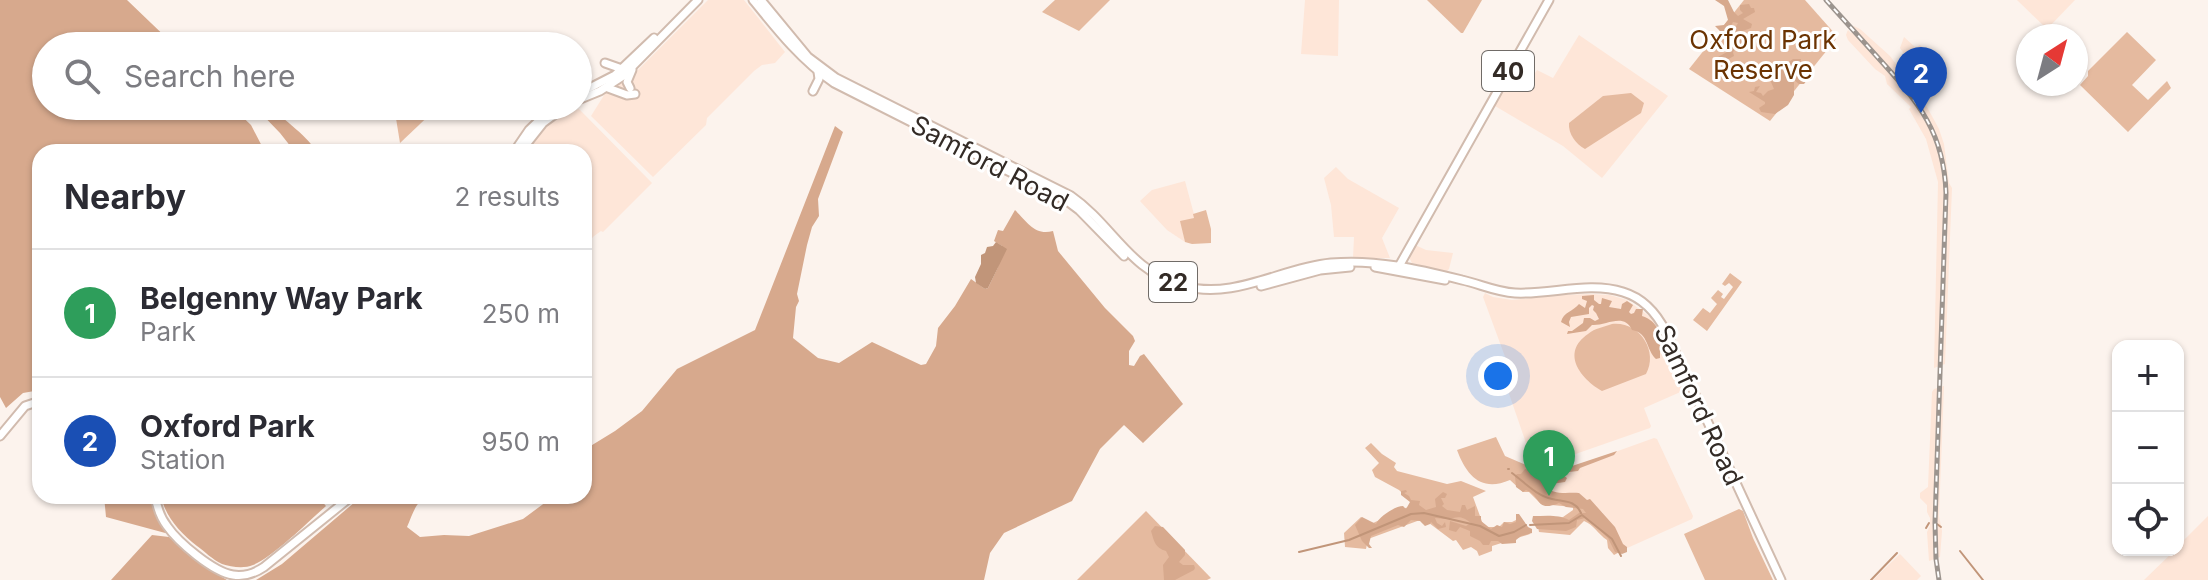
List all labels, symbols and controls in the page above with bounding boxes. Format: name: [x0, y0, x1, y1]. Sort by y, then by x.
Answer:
park label: Oxford Park Reserve: [1689, 24, 1837, 85]
north arrow: [2016, 24, 2088, 96]
search box: [32, 32, 592, 120]
pin: 2: [1895, 47, 1947, 113]
road number: 40: [1482, 51, 1534, 91]
icon: search: [60, 54, 104, 98]
text: Search here: [124, 58, 296, 94]
street label: Samford Road: [906, 109, 1074, 217]
text: Nearby: [64, 176, 186, 217]
text: 2 results: [455, 181, 560, 212]
road number: 22: [1149, 262, 1197, 302]
text: Belgenny Way Park: [140, 280, 423, 316]
text: 1: [84, 298, 96, 329]
text: 250 m: [482, 298, 560, 329]
text: Park: [140, 316, 196, 347]
street label: Samford Road: [1648, 320, 1750, 490]
map controls: [2112, 340, 2184, 556]
button: +: [2112, 340, 2184, 412]
your location: [1478, 356, 1518, 396]
text: Oxford Park: [140, 408, 315, 444]
button: −: [2112, 412, 2184, 484]
text: 2: [82, 426, 98, 457]
text: 950 m: [482, 426, 560, 457]
pin: 1: [1523, 430, 1575, 496]
text: Station: [140, 444, 226, 475]
button: locate: [2112, 484, 2184, 556]

